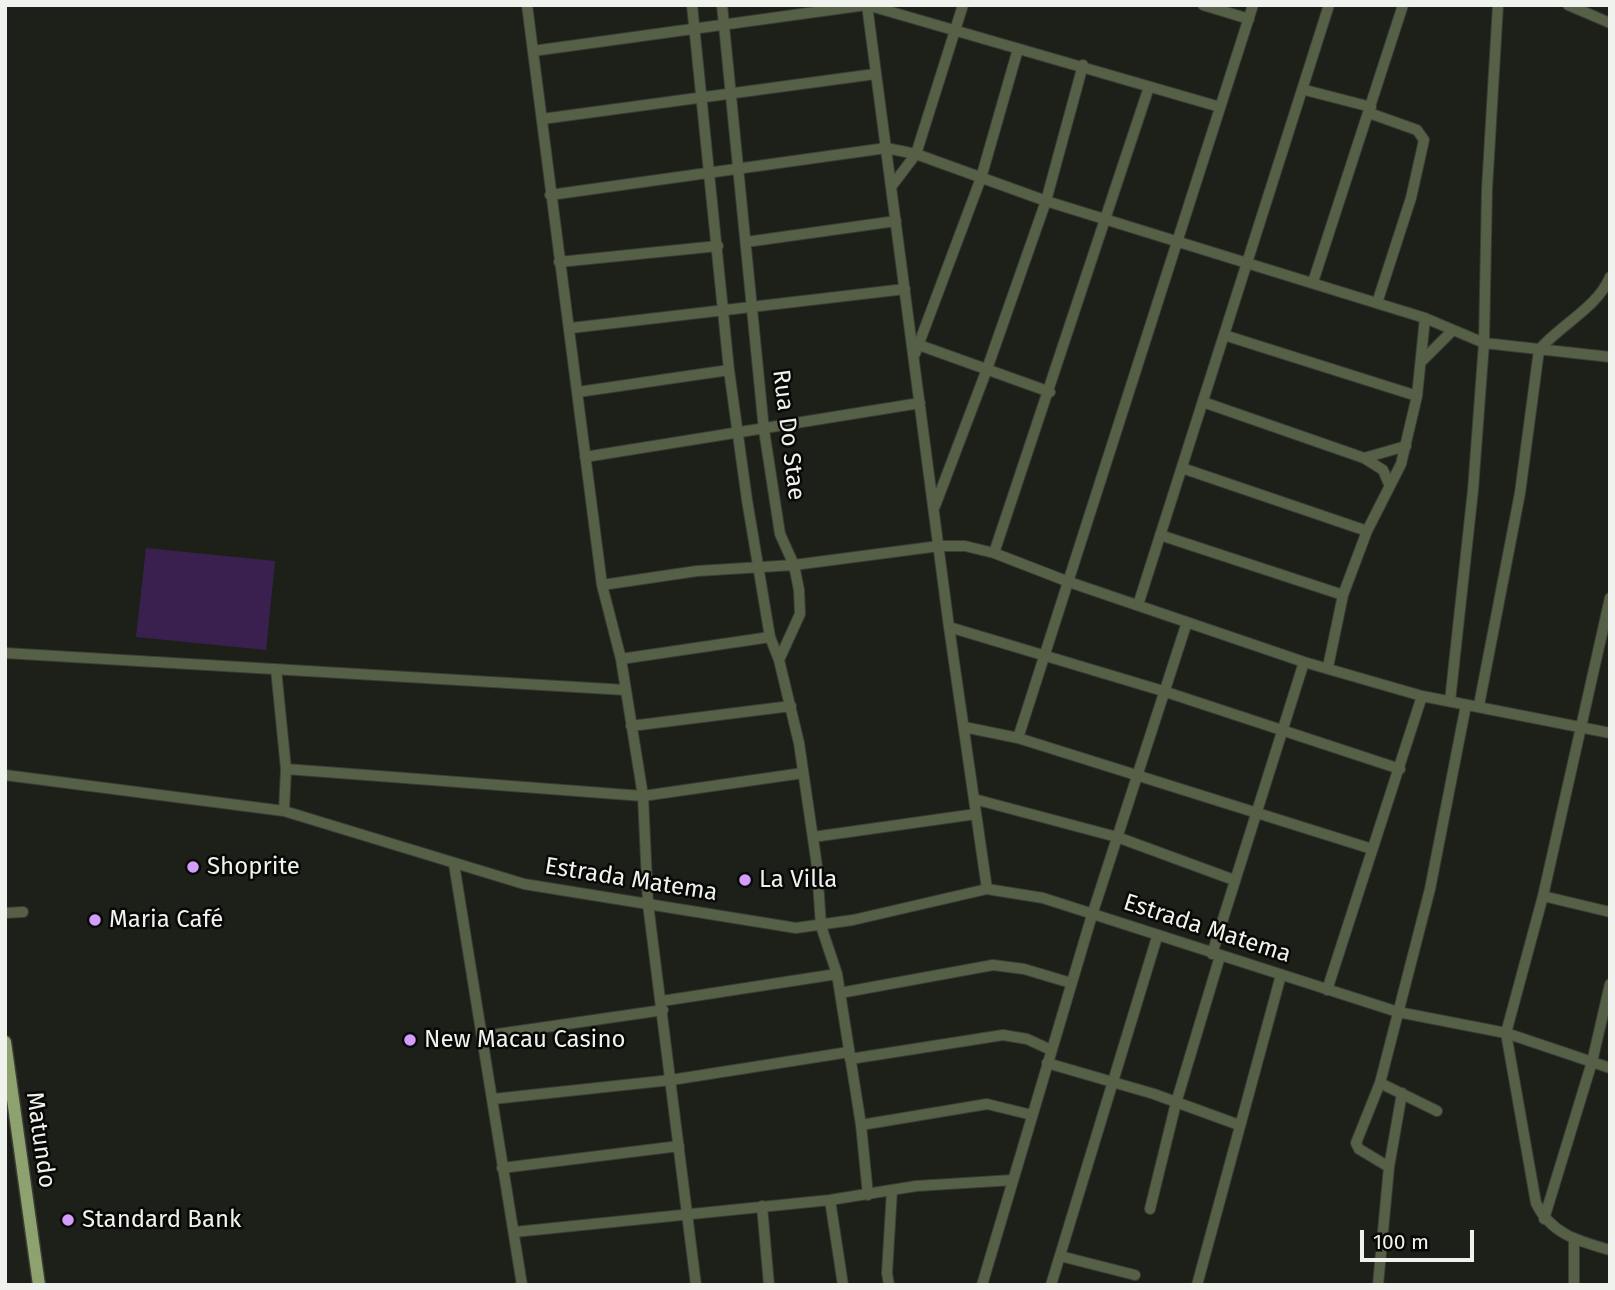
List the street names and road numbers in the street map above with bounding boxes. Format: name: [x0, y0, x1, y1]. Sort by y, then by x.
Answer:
street label: Rua Do Stae: [766, 368, 810, 502]
street label: Estrada Matema: [543, 852, 719, 908]
street label: Estrada Matema: [1120, 888, 1294, 970]
street label: Matundo: [19, 1090, 61, 1190]

